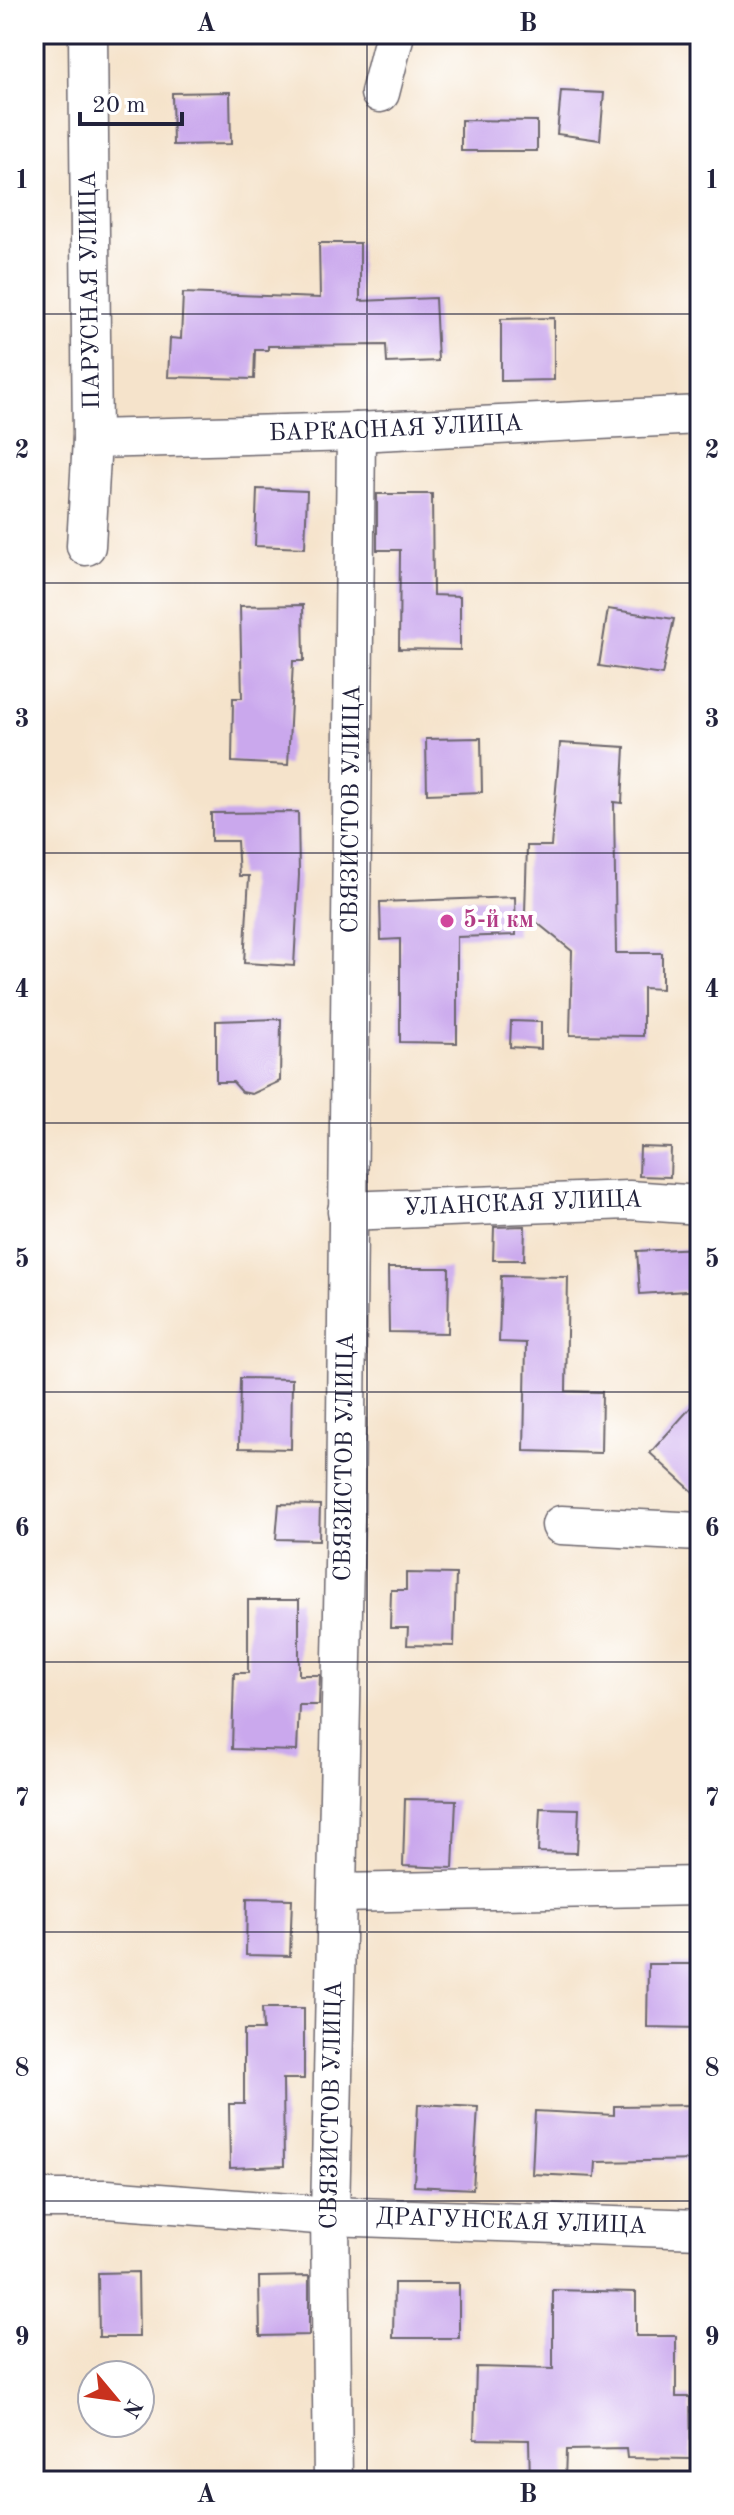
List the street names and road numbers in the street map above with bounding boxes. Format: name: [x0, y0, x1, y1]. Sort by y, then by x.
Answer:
street label: ПАРУСНАЯ УЛИЦА: [77, 170, 105, 410]
street label: БАРКАСНАЯ УЛИЦА: [269, 412, 523, 446]
street label: СВЯЗИСТОВ УЛИЦА: [339, 685, 365, 934]
street label: УЛАНСКАЯ УЛИЦА: [403, 1188, 643, 1221]
street label: СВЯЗИСТОВ УЛИЦА: [332, 1333, 359, 1582]
street label: СВЯЗИСТОВ УЛИЦА: [318, 1981, 347, 2229]
street label: ДРАГУНСКАЯ УЛИЦА: [375, 2206, 647, 2239]

